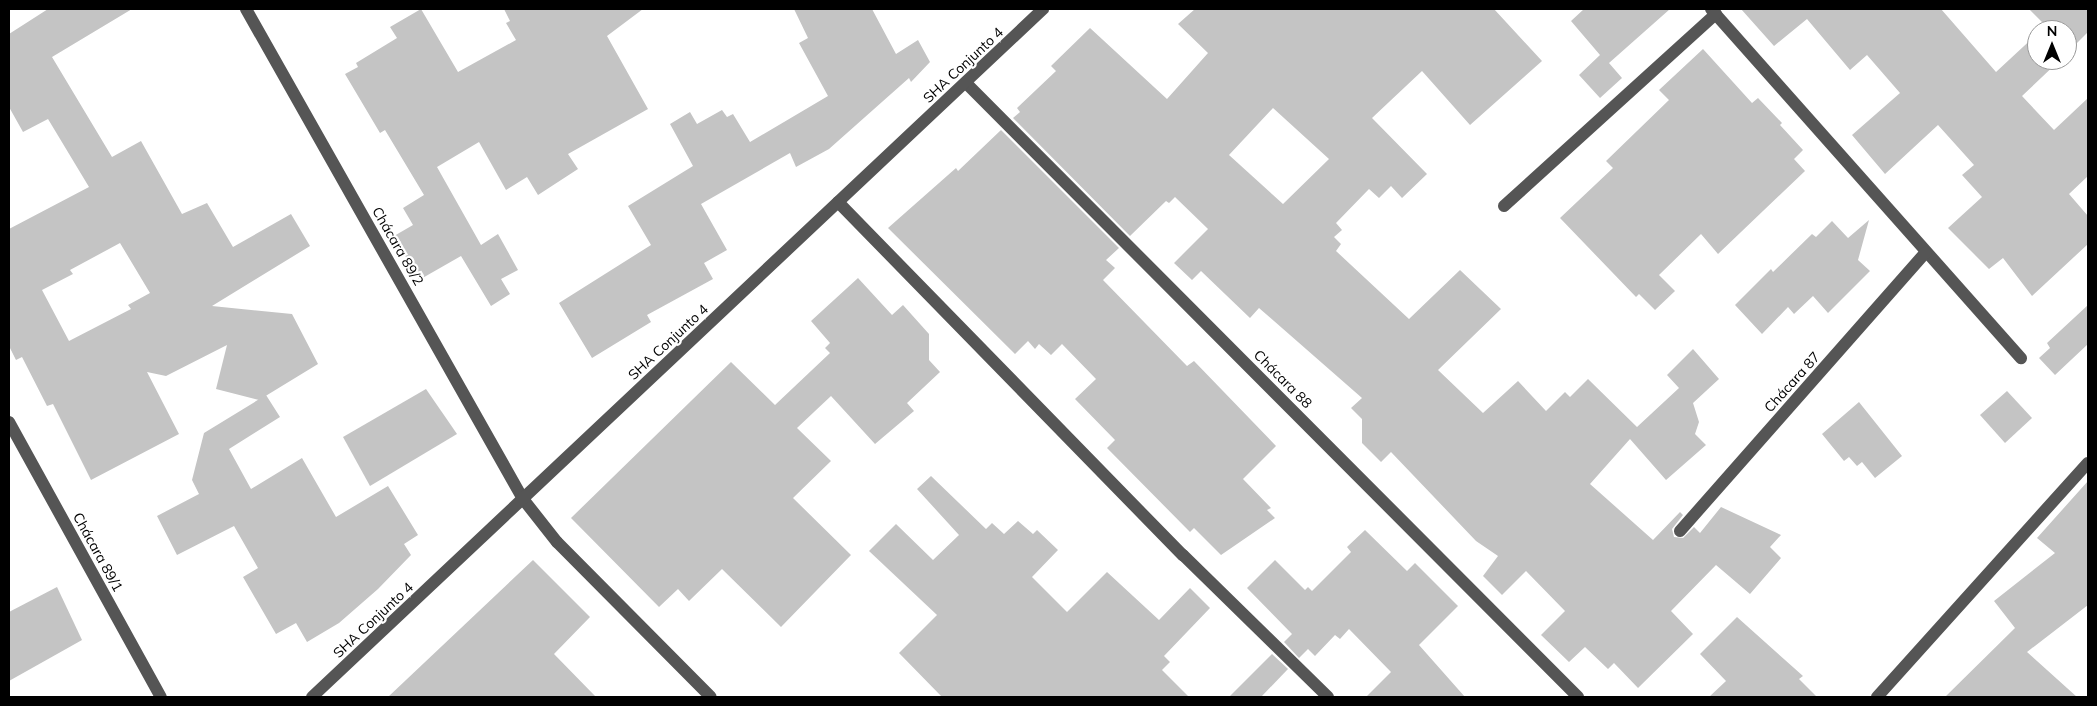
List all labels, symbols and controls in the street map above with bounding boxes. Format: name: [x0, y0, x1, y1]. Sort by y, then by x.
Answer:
north arrow: [2027, 20, 2077, 70]
text: N: [2047, 22, 2057, 40]
street label: SHA Conjunto 4: [920, 24, 1006, 106]
street label: Chácara 89/2: [369, 204, 427, 288]
street label: SHA Conjunto 4: [625, 301, 711, 383]
street label: Chácara 88: [1250, 346, 1316, 412]
street label: Chácara 87: [1761, 348, 1823, 416]
street label: Chácara 89/1: [69, 510, 127, 594]
street label: SHA Conjunto 4: [330, 579, 416, 661]

